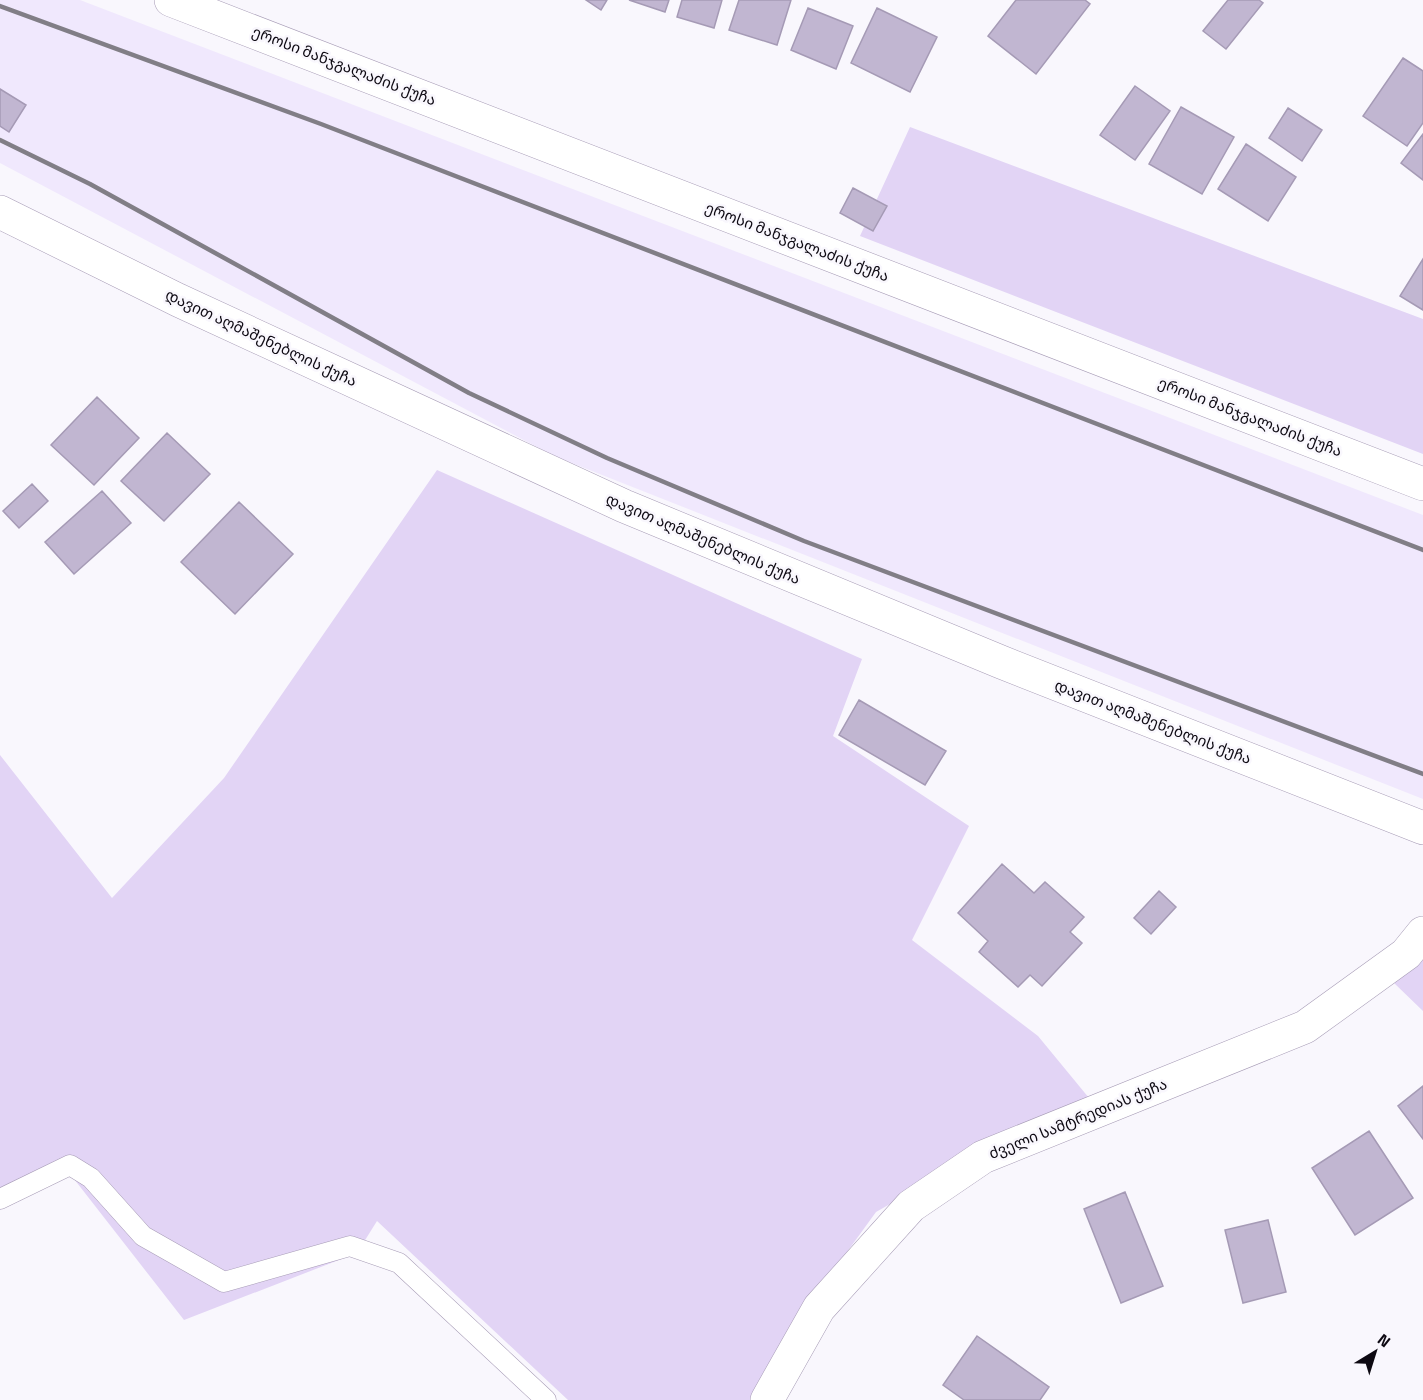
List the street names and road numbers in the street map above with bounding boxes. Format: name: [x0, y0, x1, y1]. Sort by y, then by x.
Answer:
street label: ეროსი მანჯგალაძის ქუჩა: [249, 20, 439, 111]
street label: ეროსი მანჯგალაძის ქუჩა: [702, 196, 892, 287]
street label: დავით აღმაშენებლის ქუჩა: [162, 283, 361, 392]
street label: ეროსი მანჯგალაძის ქუჩა: [1155, 371, 1345, 462]
street label: დავით აღმაშენებლის ქუჩა: [602, 487, 804, 590]
street label: დავით აღმაშენებლის ქუჩა: [1051, 673, 1255, 770]
street label: ძველი სამტრედიას ქუჩა: [985, 1072, 1170, 1165]

